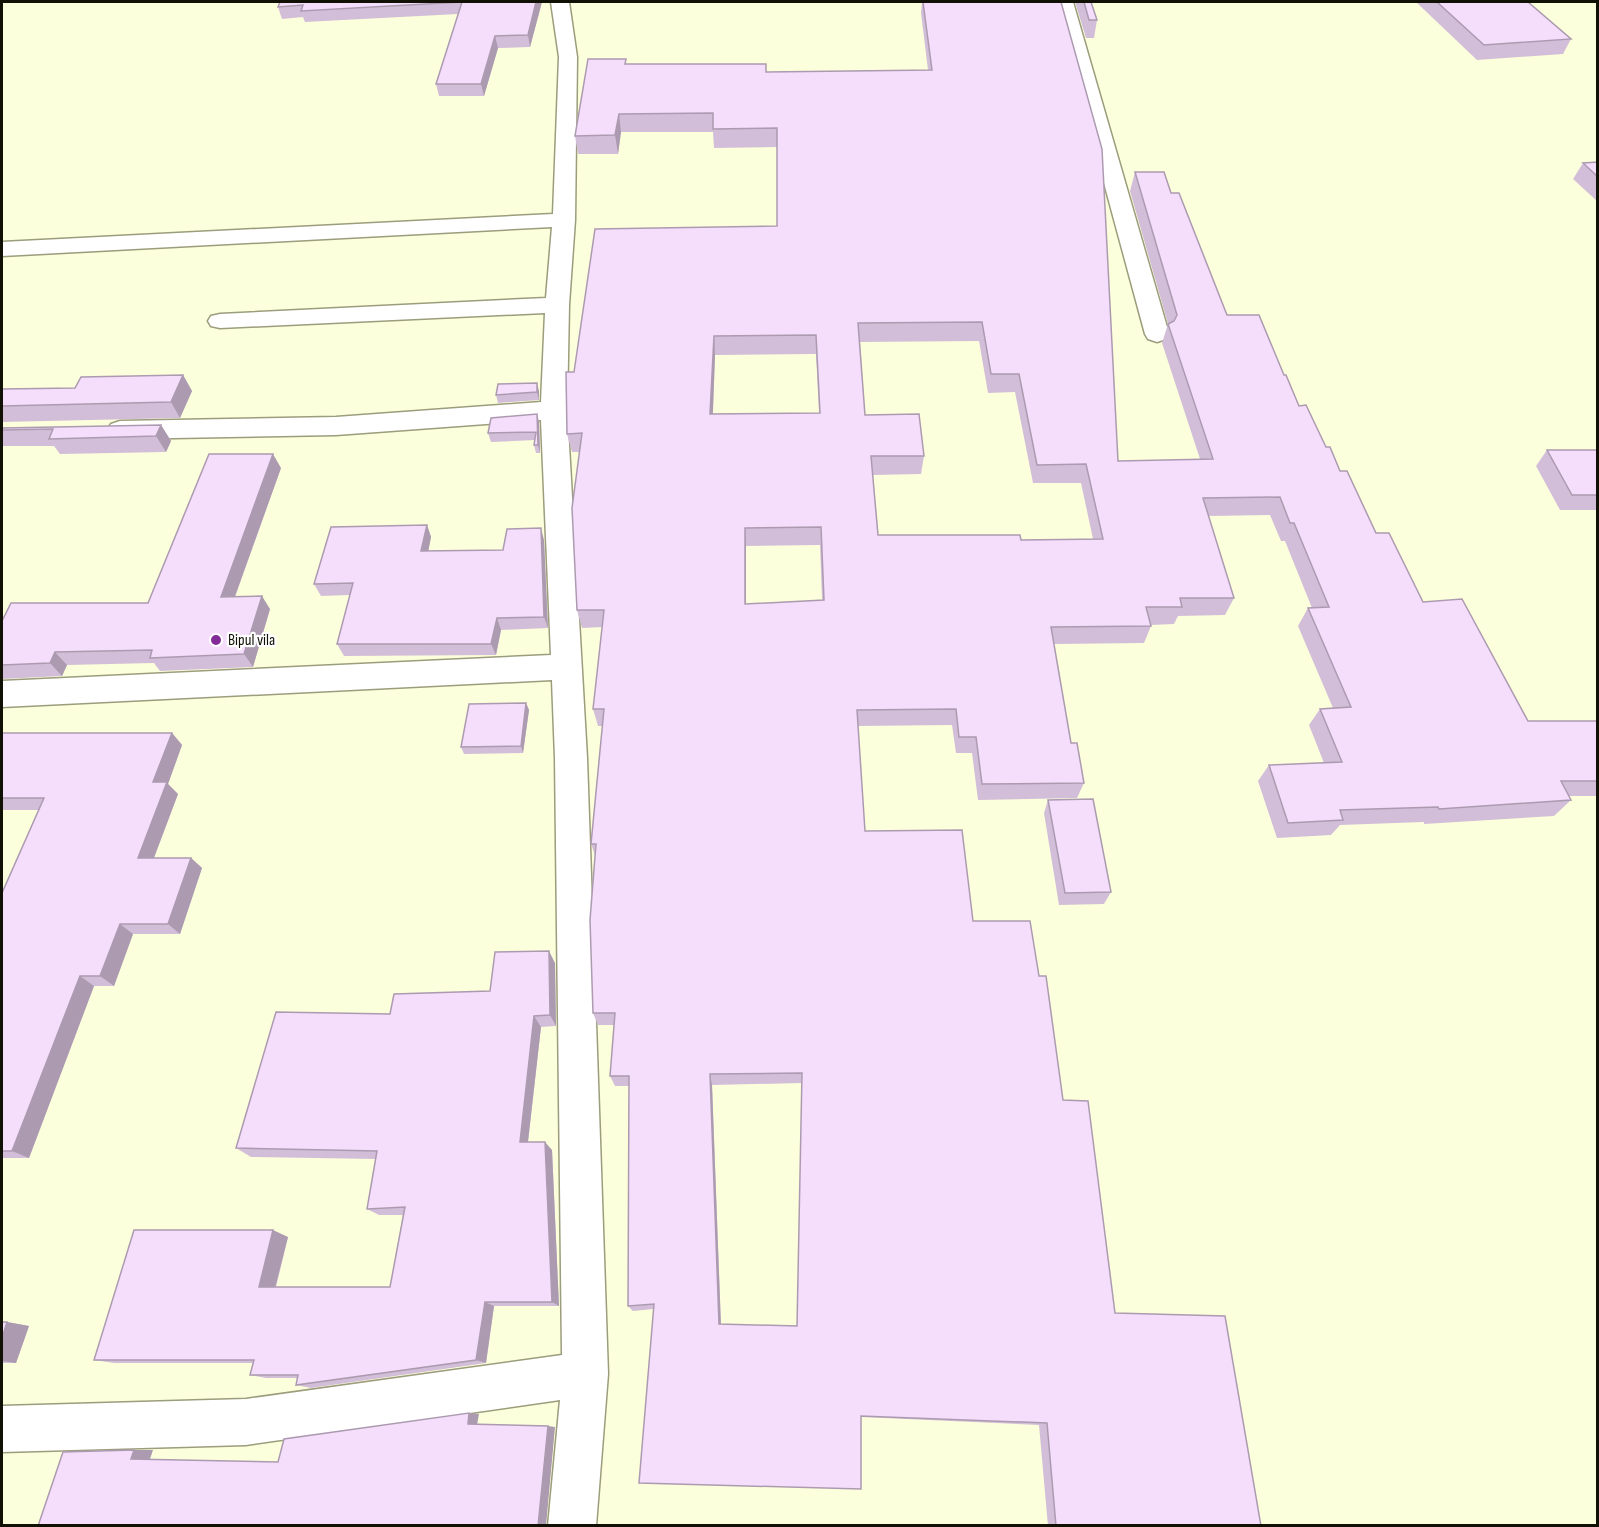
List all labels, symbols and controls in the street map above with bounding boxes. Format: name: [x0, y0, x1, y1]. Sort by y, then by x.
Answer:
place label: Bipul vila: [228, 631, 275, 650]
marker: Bipul vila: [209, 633, 223, 647]

